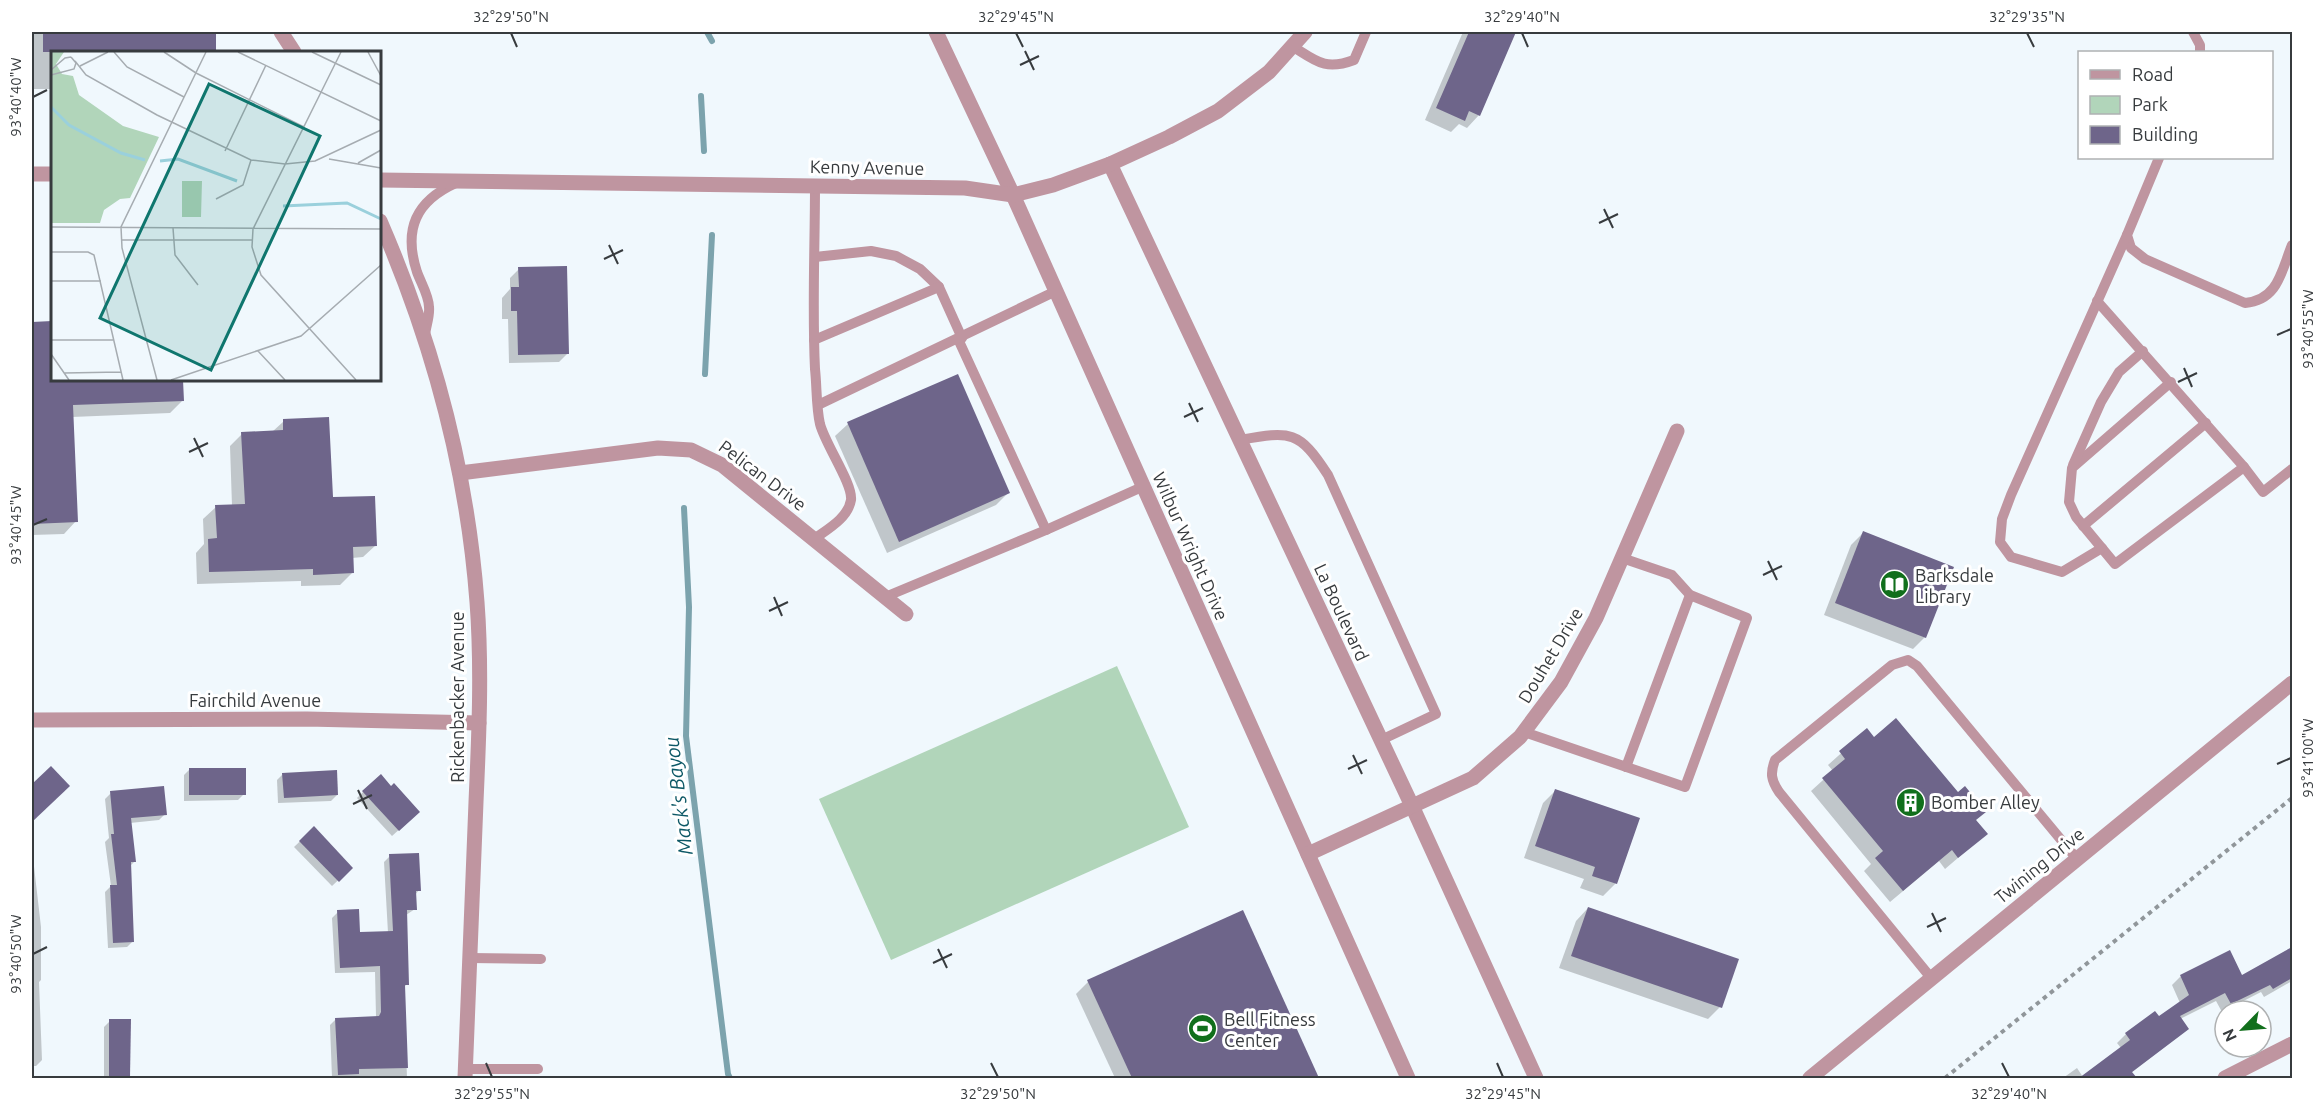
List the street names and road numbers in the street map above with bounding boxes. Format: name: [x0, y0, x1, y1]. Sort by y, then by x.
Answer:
street label: Kenny Avenue: [810, 156, 924, 178]
street label: Pelican Drive: [715, 436, 811, 514]
street label: Wilbur Wright Drive: [1149, 469, 1233, 623]
street label: La Boulevard: [1311, 560, 1373, 664]
street label: Douhet Drive: [1514, 604, 1586, 706]
street label: Rickenbacker Avenue: [447, 611, 467, 783]
street label: Fairchild Avenue: [189, 690, 321, 710]
street label: Twining Drive: [1990, 823, 2088, 907]

